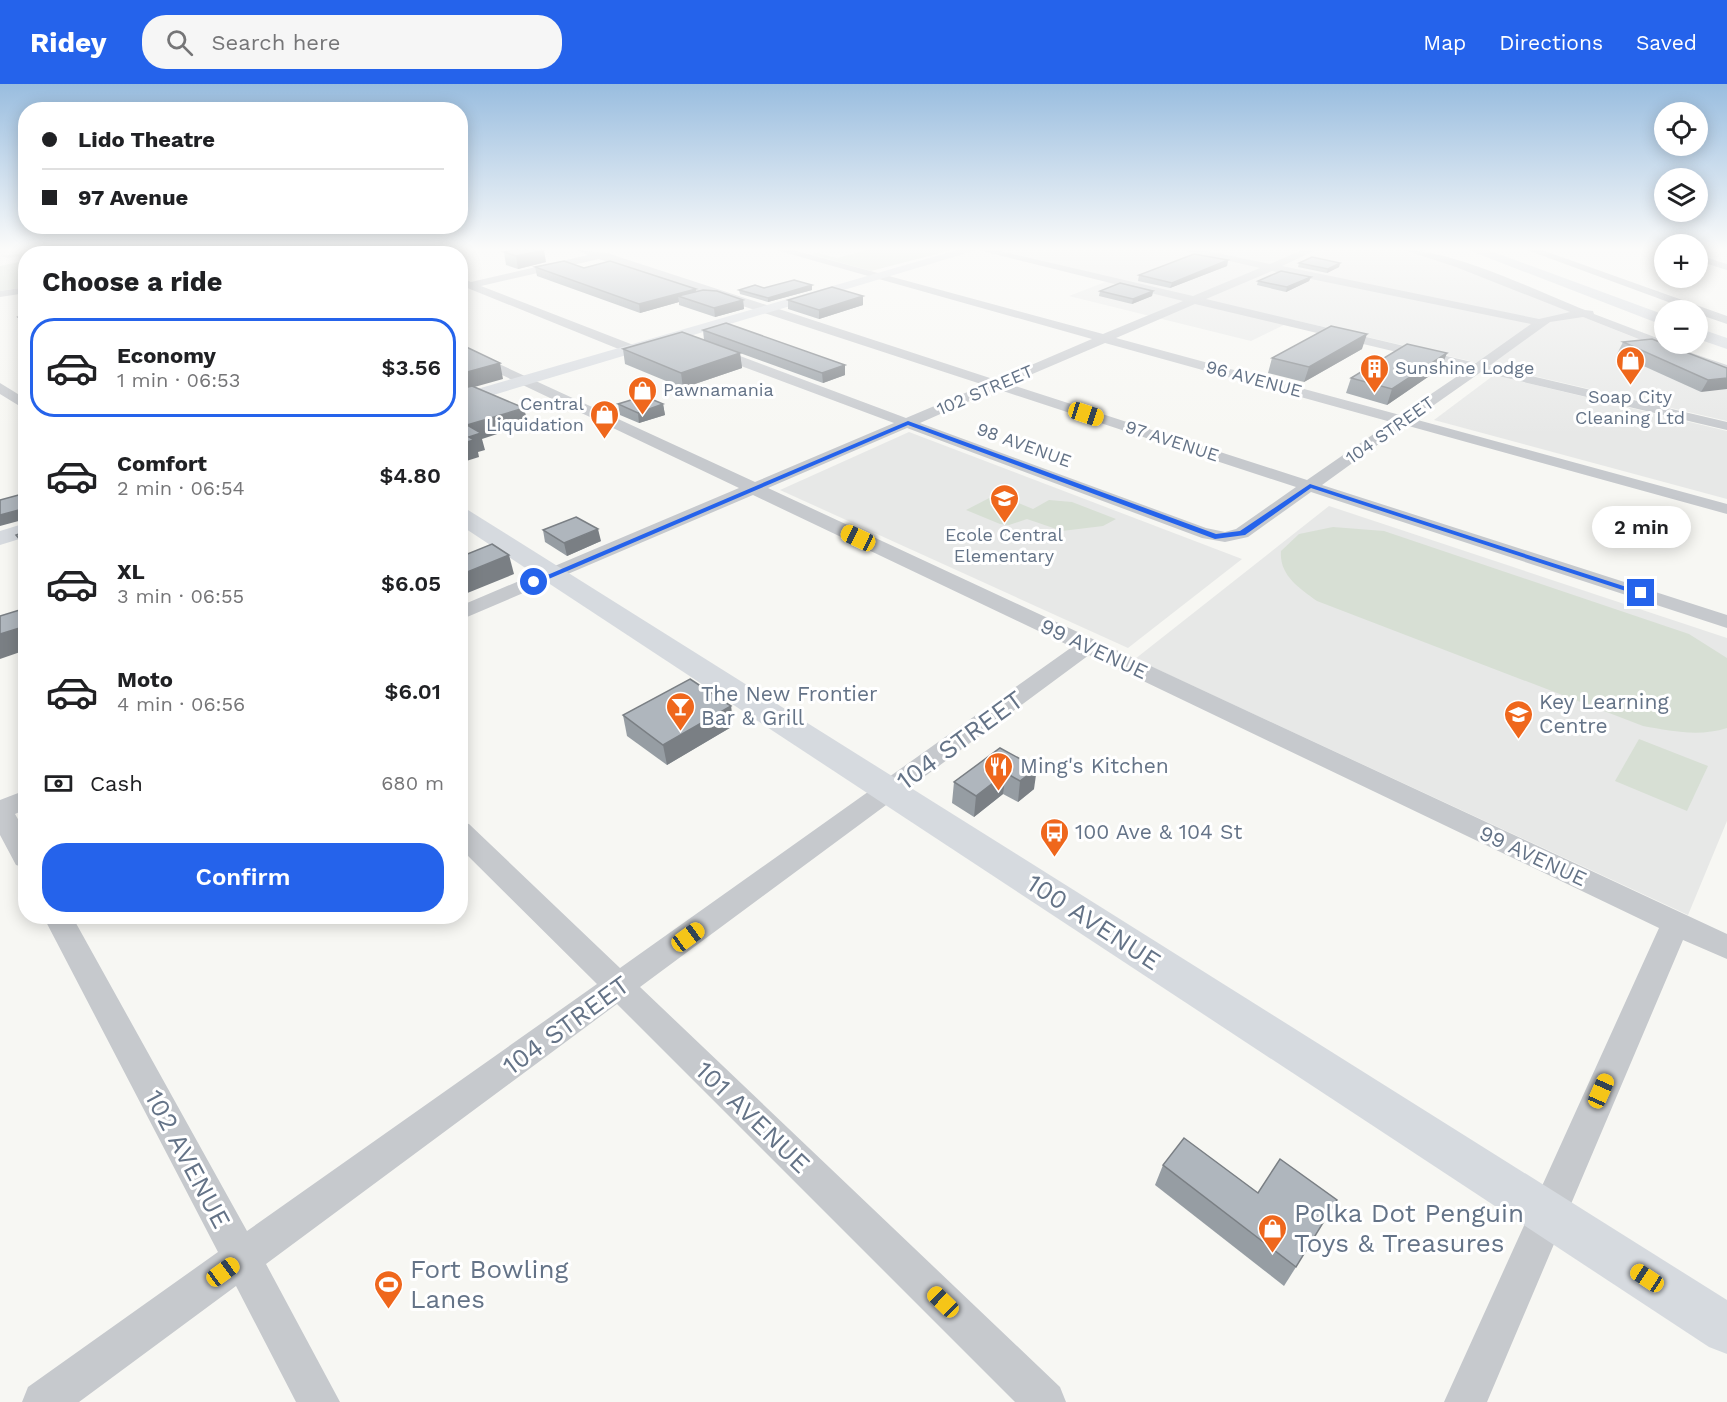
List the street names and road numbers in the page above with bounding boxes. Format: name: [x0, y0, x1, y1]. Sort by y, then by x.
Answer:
street label: 96 AVENUE: [1204, 356, 1305, 401]
street label: 102 STREET: [934, 360, 1036, 419]
street label: 104 STREET: [1341, 391, 1438, 468]
street label: 97 AVENUE: [1123, 416, 1222, 466]
street label: 98 AVENUE: [974, 418, 1074, 471]
street label: 99 AVENUE: [1037, 613, 1152, 684]
street label: 104 STREET: [891, 684, 1029, 796]
street label: 99 AVENUE: [1476, 820, 1591, 891]
street label: 100 AVENUE: [1021, 868, 1167, 976]
street label: 104 STREET: [497, 969, 635, 1081]
street label: 101 AVENUE: [690, 1055, 816, 1179]
street label: 102 AVENUE: [139, 1085, 237, 1233]

